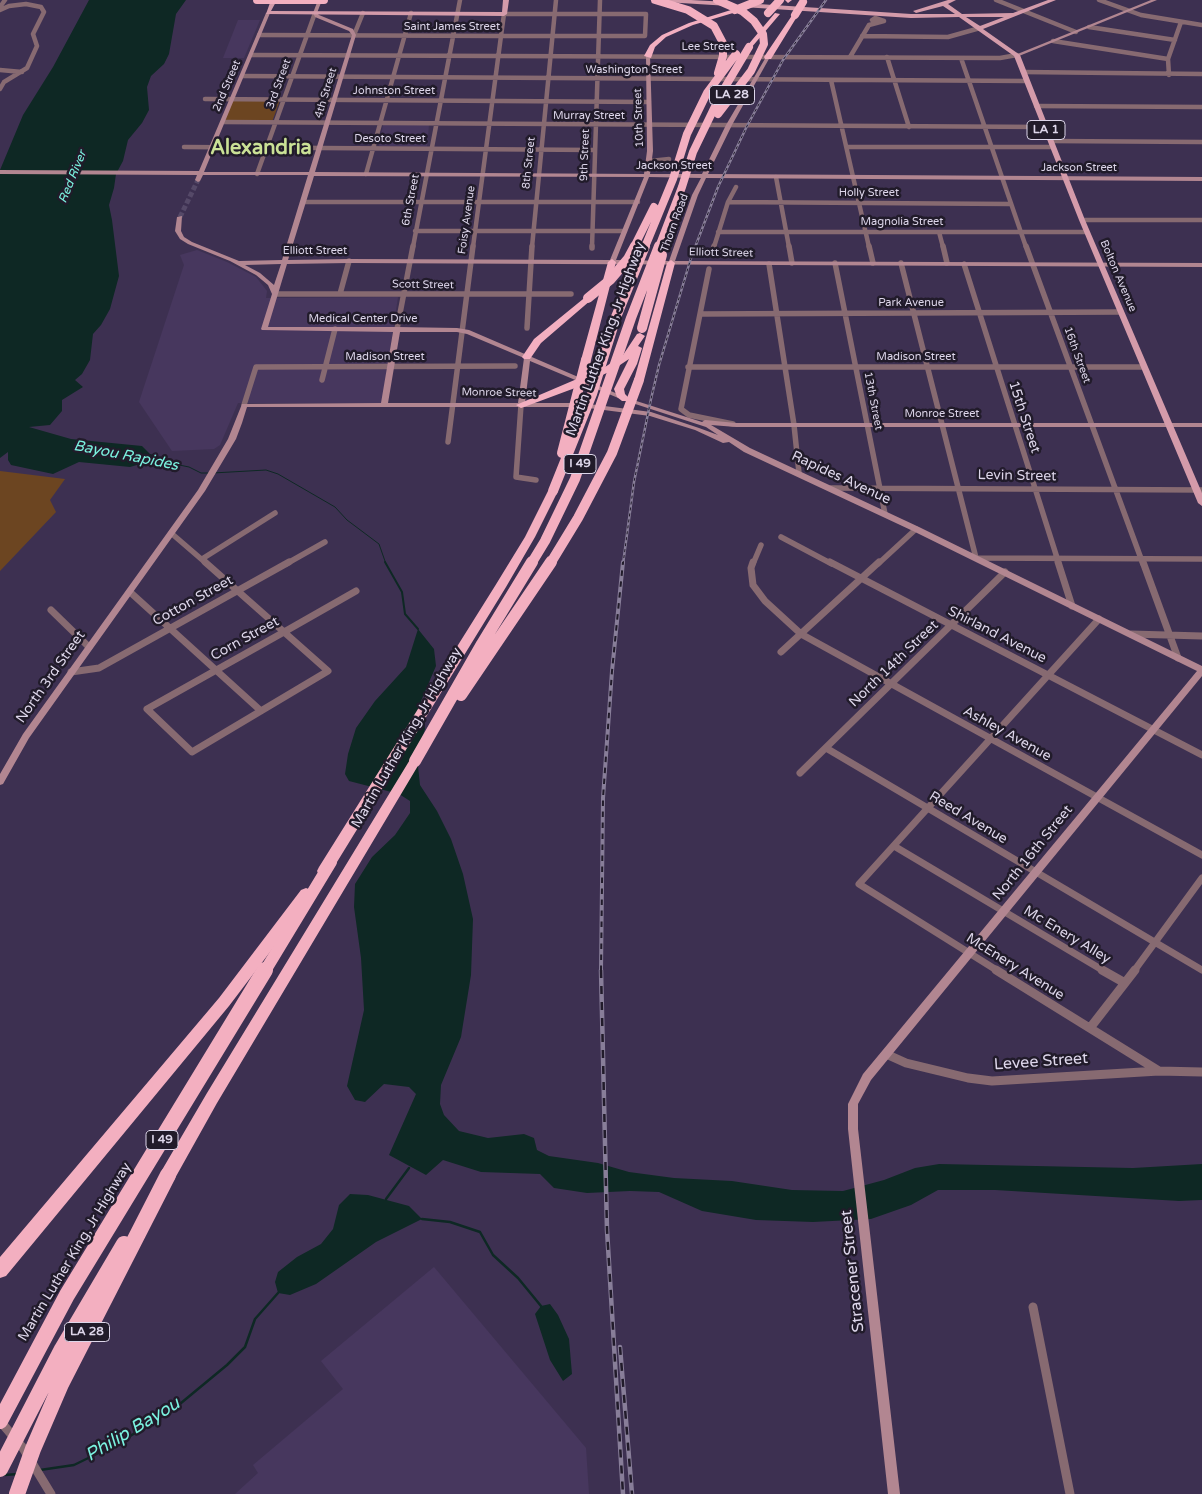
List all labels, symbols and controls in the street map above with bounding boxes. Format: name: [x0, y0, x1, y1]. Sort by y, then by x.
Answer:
street label: Saint James Street: [404, 20, 500, 34]
street label: Lee Street: [681, 40, 735, 54]
street label: 3rd Street: [264, 57, 294, 111]
street label: 2nd Street: [210, 58, 244, 114]
street label: Washington Street: [585, 63, 683, 77]
street label: 4th Street: [312, 66, 340, 120]
street label: Johnston Street: [353, 84, 435, 98]
road number: LA 28: [710, 86, 754, 104]
street label: 10th Street: [631, 88, 647, 148]
street label: Murray Street: [553, 109, 625, 123]
road number: LA 1: [1027, 120, 1065, 140]
street label: 9th Street: [577, 129, 593, 181]
street label: Desoto Street: [354, 132, 426, 146]
street label: 8th Street: [520, 136, 538, 190]
district label: Alexandria: [210, 137, 312, 161]
water label: Red River: [56, 149, 90, 205]
street label: Jackson Street: [636, 159, 712, 173]
street label: Jackson Street: [1041, 161, 1117, 175]
street label: 6th Street: [400, 173, 422, 227]
street label: Foisy Avenue: [456, 185, 478, 255]
street label: Holly Street: [839, 186, 899, 200]
street label: Thorn Road: [658, 192, 692, 254]
street label: Magnolia Street: [860, 215, 944, 229]
street label: Bolton Avenue: [1097, 238, 1139, 314]
street label: Martin Luther King, Jr Highway: [563, 240, 649, 438]
street label: Elliott Street: [283, 244, 347, 258]
street label: Elliott Street: [689, 246, 753, 260]
street label: Scott Street: [392, 278, 454, 292]
street label: Park Avenue: [878, 296, 944, 310]
street label: Medical Center Drive: [309, 312, 417, 326]
street label: 16th Street: [1061, 325, 1093, 385]
street label: Madison Street: [345, 350, 425, 364]
street label: Madison Street: [876, 350, 956, 364]
street label: 13th Street: [861, 371, 885, 431]
street label: 15th Street: [1004, 379, 1044, 455]
street label: Monroe Street: [461, 386, 537, 400]
street label: Monroe Street: [904, 407, 980, 421]
water label: Bayou Rapides: [72, 437, 180, 475]
street label: Rapides Avenue: [789, 448, 893, 508]
road number: I 49: [564, 454, 596, 474]
street label: Levin Street: [977, 467, 1057, 485]
street label: Cotton Street: [150, 572, 236, 630]
street label: Shirland Avenue: [945, 603, 1049, 667]
street label: Corn Street: [208, 613, 282, 665]
street label: North 14th Street: [846, 617, 942, 711]
street label: North 3rd Street: [13, 628, 89, 726]
street label: Martin Luther King, Jr Highway: [348, 645, 466, 831]
street label: Ashley Avenue: [960, 703, 1054, 765]
street label: Reed Avenue: [926, 788, 1010, 848]
street label: North 16th Street: [989, 802, 1077, 904]
street label: Mc Enery Alley: [1020, 902, 1114, 968]
street label: McEnery Avenue: [963, 930, 1067, 1004]
street label: Levee Street: [993, 1049, 1089, 1075]
road number: I 49: [146, 1130, 178, 1150]
street label: Martin Luther King, Jr Highway: [15, 1160, 135, 1344]
street label: Stracener Street: [837, 1209, 869, 1333]
road number: LA 28: [64, 1322, 110, 1341]
water label: Philip Bayou: [82, 1393, 184, 1467]

